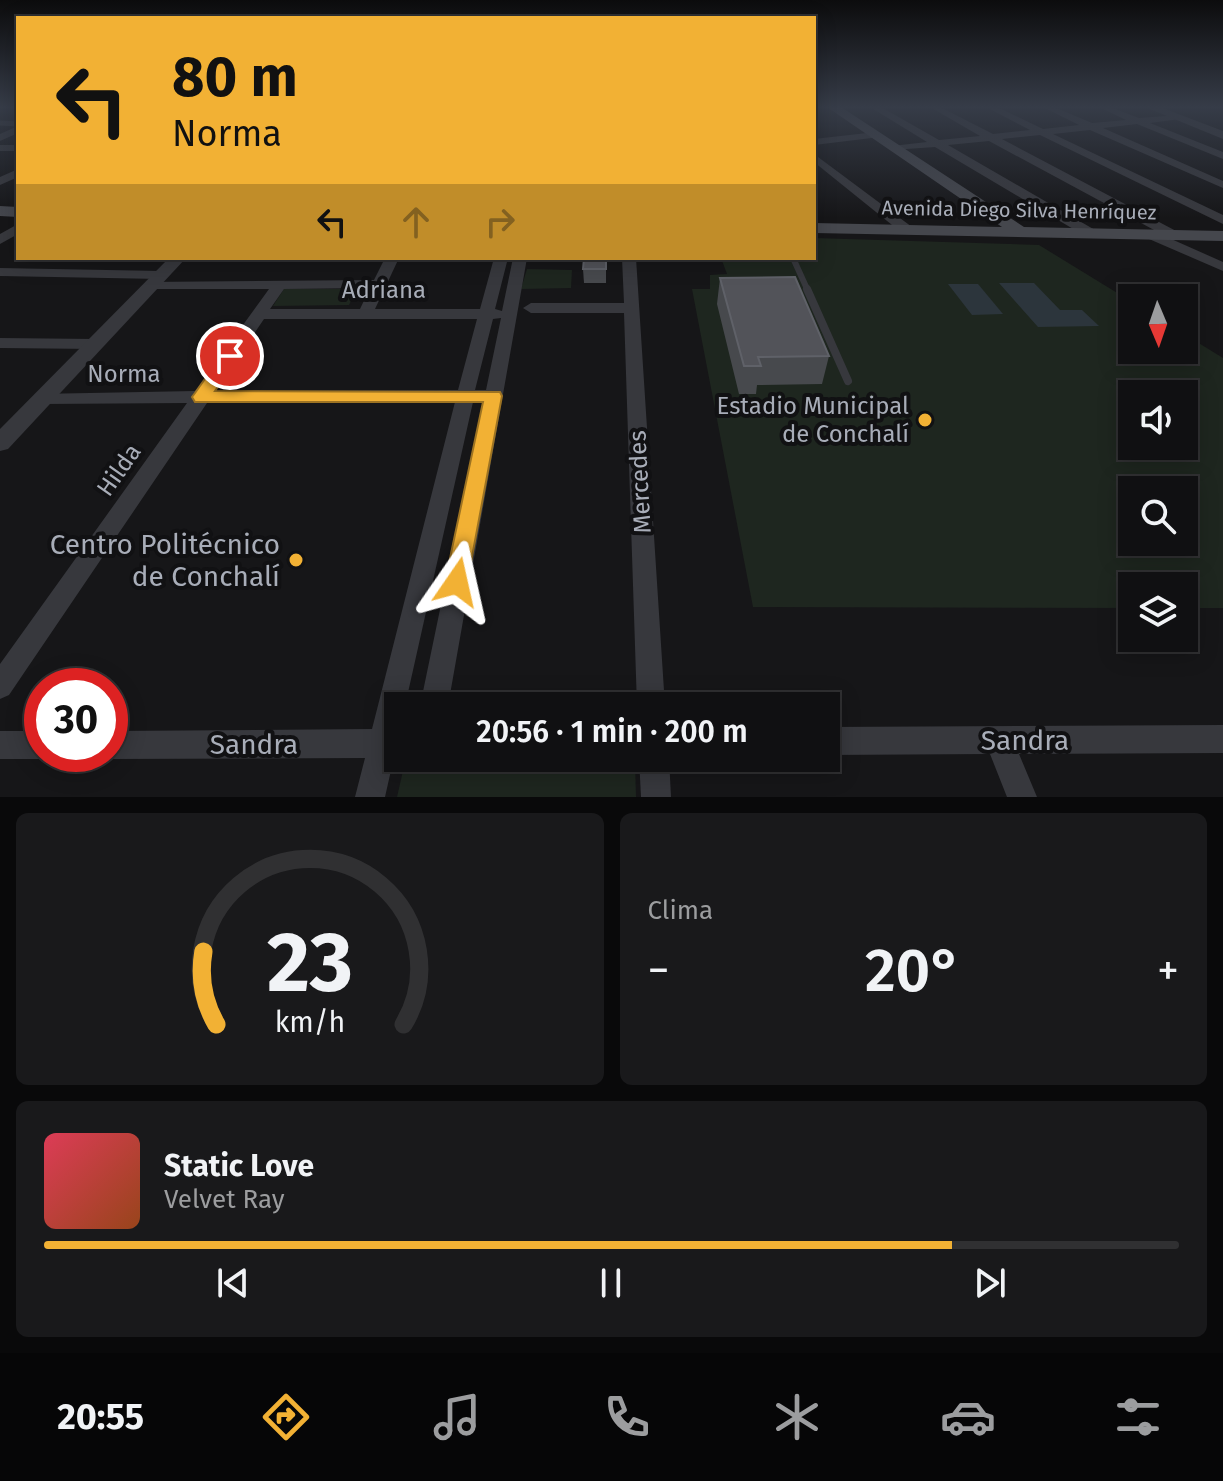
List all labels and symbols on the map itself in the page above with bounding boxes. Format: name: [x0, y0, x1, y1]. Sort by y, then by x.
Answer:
street label: Avenida Diego Silva Henríquez: [881, 196, 1157, 224]
street label: Adriana: [342, 276, 426, 304]
north arrow: [1118, 284, 1198, 364]
pin: [196, 322, 264, 390]
street label: Norma: [87, 360, 161, 388]
place label: Estadio Municipal de Conchalí: [716, 392, 909, 448]
marker: Estadio Municipal de Conchalí: [916, 411, 934, 429]
street label: Mercedes: [623, 430, 657, 534]
street label: Hilda: [91, 438, 147, 502]
place label: Centro Politécnico de Conchalí: [50, 528, 280, 593]
position arrow: [415, 540, 499, 624]
marker: Centro Politécnico de Conchalí: [287, 551, 305, 569]
speed limit sign: 30: [24, 668, 128, 772]
street label: Sandra: [981, 724, 1069, 757]
street label: Sandra: [210, 728, 298, 761]

